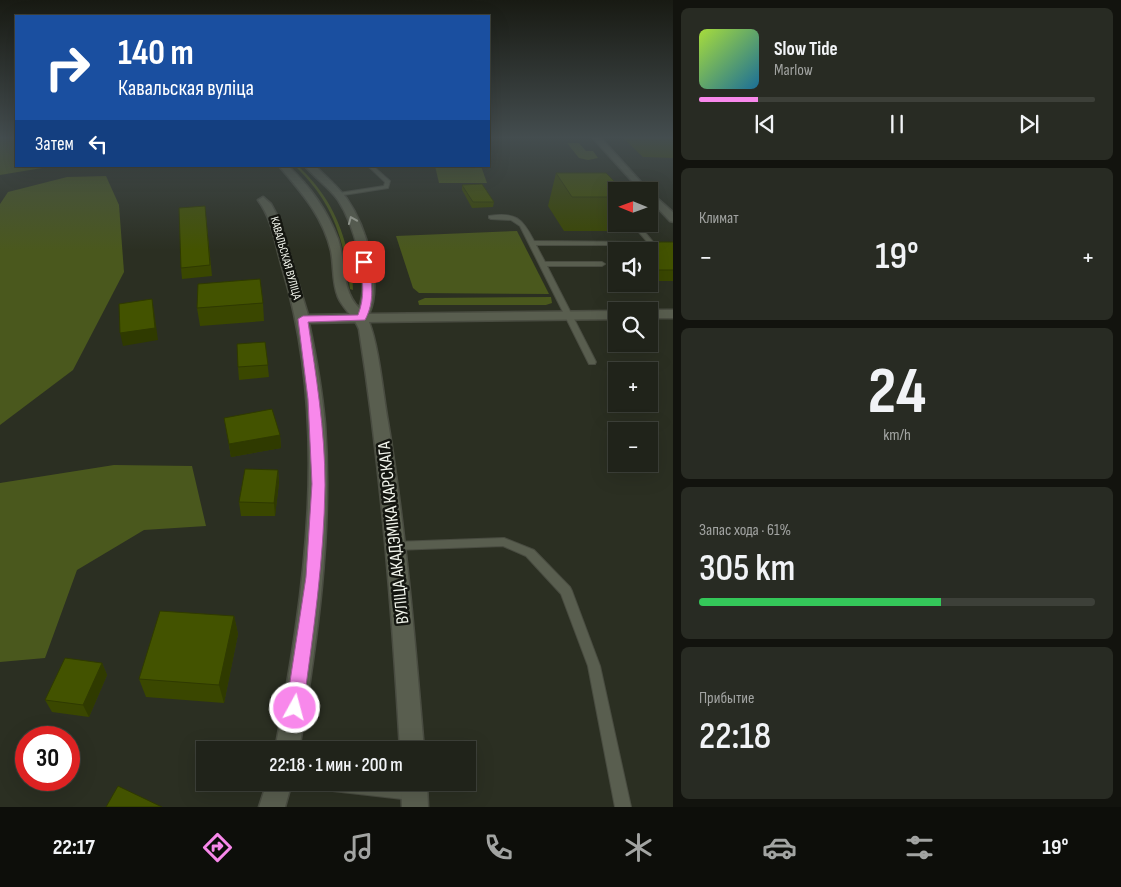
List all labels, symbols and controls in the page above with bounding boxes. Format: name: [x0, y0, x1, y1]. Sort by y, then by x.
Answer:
text: 140 m: [118, 32, 194, 75]
icon: right: [35, 35, 100, 100]
text: Slow Tide: [774, 38, 838, 61]
text: Marlow: [774, 61, 813, 80]
text: Кавальская вуліца: [118, 75, 254, 102]
icon: previous: [751, 110, 779, 138]
icon: pause: [883, 110, 911, 138]
icon: next: [1015, 110, 1043, 138]
icon: left: [84, 130, 112, 158]
text: Затем: [35, 133, 74, 156]
north arrow: [608, 182, 658, 232]
map controls: [608, 182, 658, 472]
text: Климат: [699, 209, 739, 228]
street label: КАВАЛЬСКАЯ ВУЛІЦА: [267, 215, 305, 302]
one-way arrow: [348, 216, 359, 225]
text: 19°: [875, 234, 919, 279]
pin: [343, 241, 385, 283]
text: −: [699, 241, 713, 274]
text: +: [1081, 241, 1095, 274]
button: sound: [608, 242, 658, 292]
icon: arrive: [350, 248, 378, 276]
button: search: [608, 302, 658, 352]
text: 24: [868, 354, 926, 432]
button: +: [608, 362, 658, 412]
button: −: [608, 422, 658, 472]
text: km/h: [883, 426, 911, 445]
street label: ВУЛІЦА АКАДЭМІКА КАРСКАГА: [373, 440, 414, 625]
text: Запас хода · 61%: [699, 521, 791, 540]
text: 305 km: [699, 546, 795, 591]
position arrow: [268, 681, 320, 733]
text: Прибытие: [699, 689, 754, 708]
text: 22:18: [699, 714, 771, 759]
speed limit sign: 30: [15, 726, 80, 791]
text: 22:18 · 1 мин · 200 m: [269, 754, 403, 777]
icon: directions: [200, 830, 235, 865]
icon: music: [341, 830, 376, 865]
icon: phone: [481, 830, 516, 865]
icon: climate: [621, 830, 656, 865]
icon: car: [762, 830, 797, 865]
icon: filters: [902, 830, 937, 865]
text: 22:17: [53, 834, 95, 861]
text: 19°: [1042, 834, 1068, 861]

